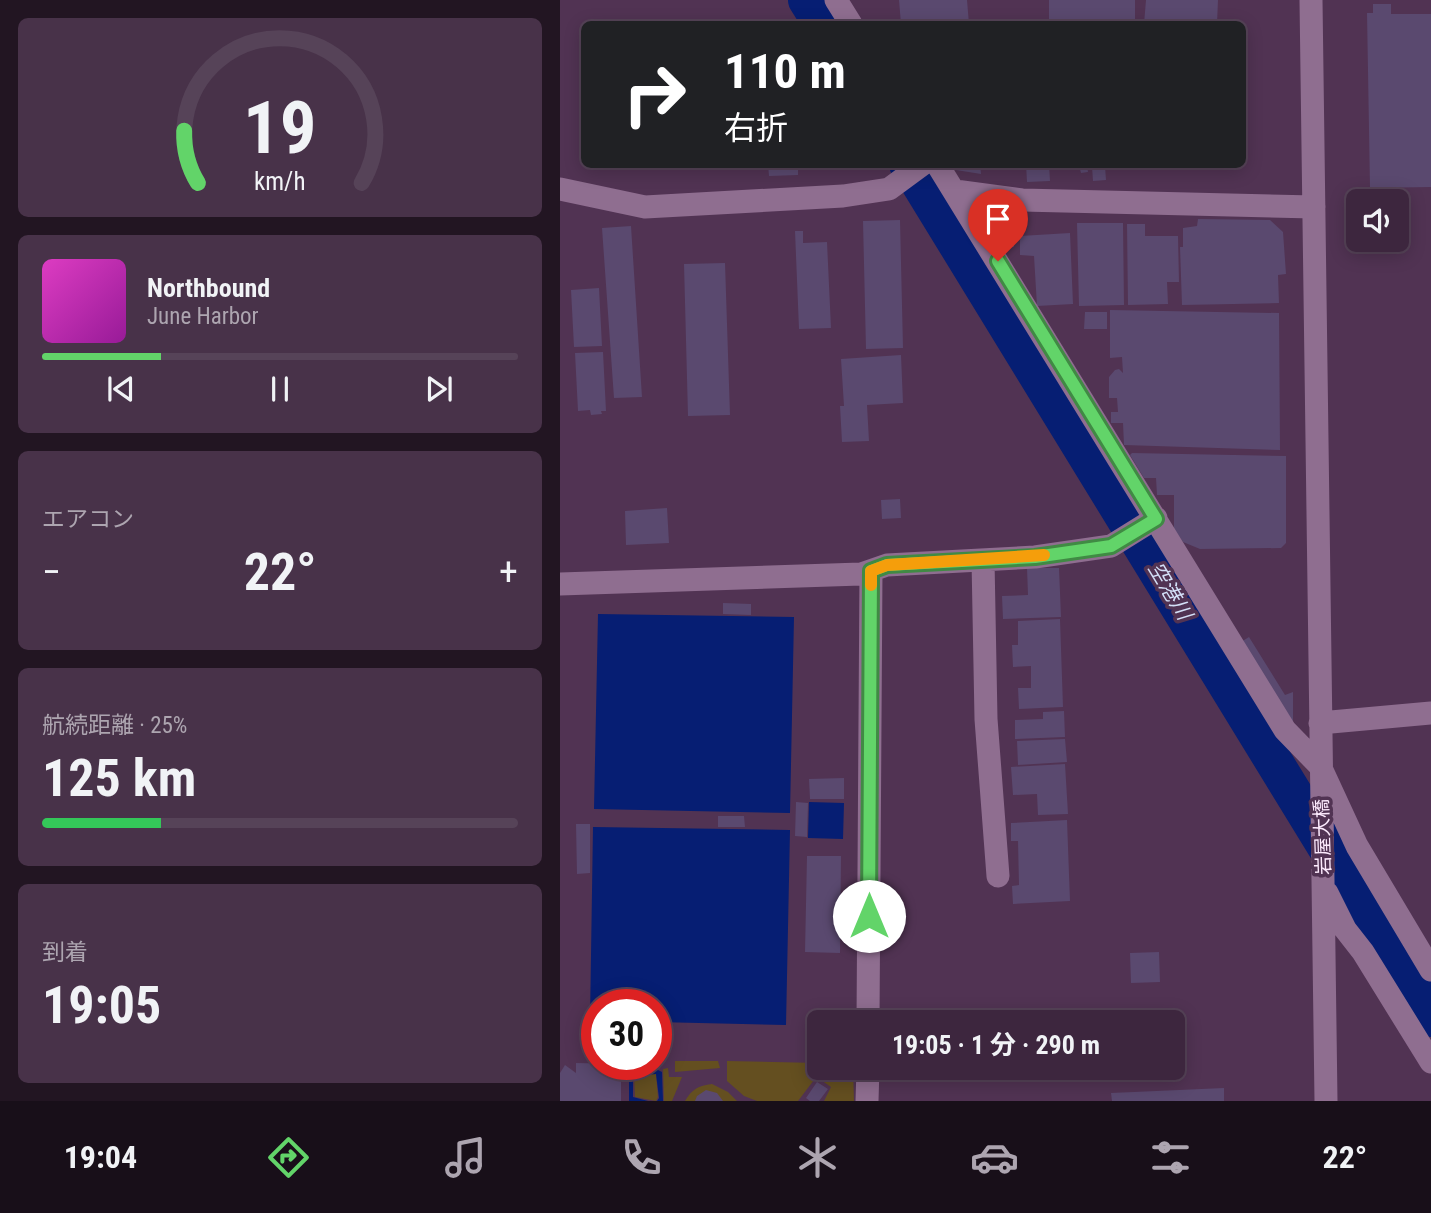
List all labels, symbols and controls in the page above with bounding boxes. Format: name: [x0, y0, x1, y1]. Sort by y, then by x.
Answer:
text: 110 m: [724, 43, 846, 100]
icon: right: [609, 49, 700, 140]
text: 19: [243, 86, 317, 172]
text: 右折: [724, 109, 788, 147]
text: km/h: [254, 167, 306, 196]
pin: [968, 189, 1028, 261]
map controls: [1346, 189, 1409, 252]
button: sound: [1346, 189, 1409, 252]
icon: arrive: [979, 200, 1017, 238]
text: Northbound: [147, 273, 270, 303]
text: June Harbor: [147, 303, 259, 330]
icon: previous: [102, 370, 140, 408]
icon: pause: [261, 370, 299, 408]
icon: next: [420, 370, 458, 408]
text: エアコン: [42, 506, 134, 533]
text: 22°: [244, 542, 316, 603]
text: −: [42, 550, 61, 594]
text: +: [499, 550, 518, 594]
water label: 空港川: [1143, 558, 1198, 626]
text: 航続距離 · 25%: [42, 712, 187, 739]
text: 125 km: [42, 748, 196, 809]
street label: 岩屋大橋: [1310, 799, 1335, 875]
position arrow: [832, 879, 906, 953]
text: 到着: [42, 939, 88, 966]
text: 19:05: [42, 975, 161, 1036]
speed limit sign: 30: [581, 989, 672, 1080]
text: 19:05 · 1 分 · 290 m: [892, 1030, 1100, 1060]
icon: directions: [264, 1133, 313, 1182]
icon: music: [441, 1133, 490, 1182]
icon: phone: [617, 1133, 666, 1182]
icon: climate: [793, 1133, 842, 1182]
icon: car: [970, 1133, 1019, 1182]
icon: filters: [1146, 1133, 1195, 1182]
text: 19:04: [64, 1138, 137, 1176]
text: 22°: [1323, 1138, 1367, 1176]

